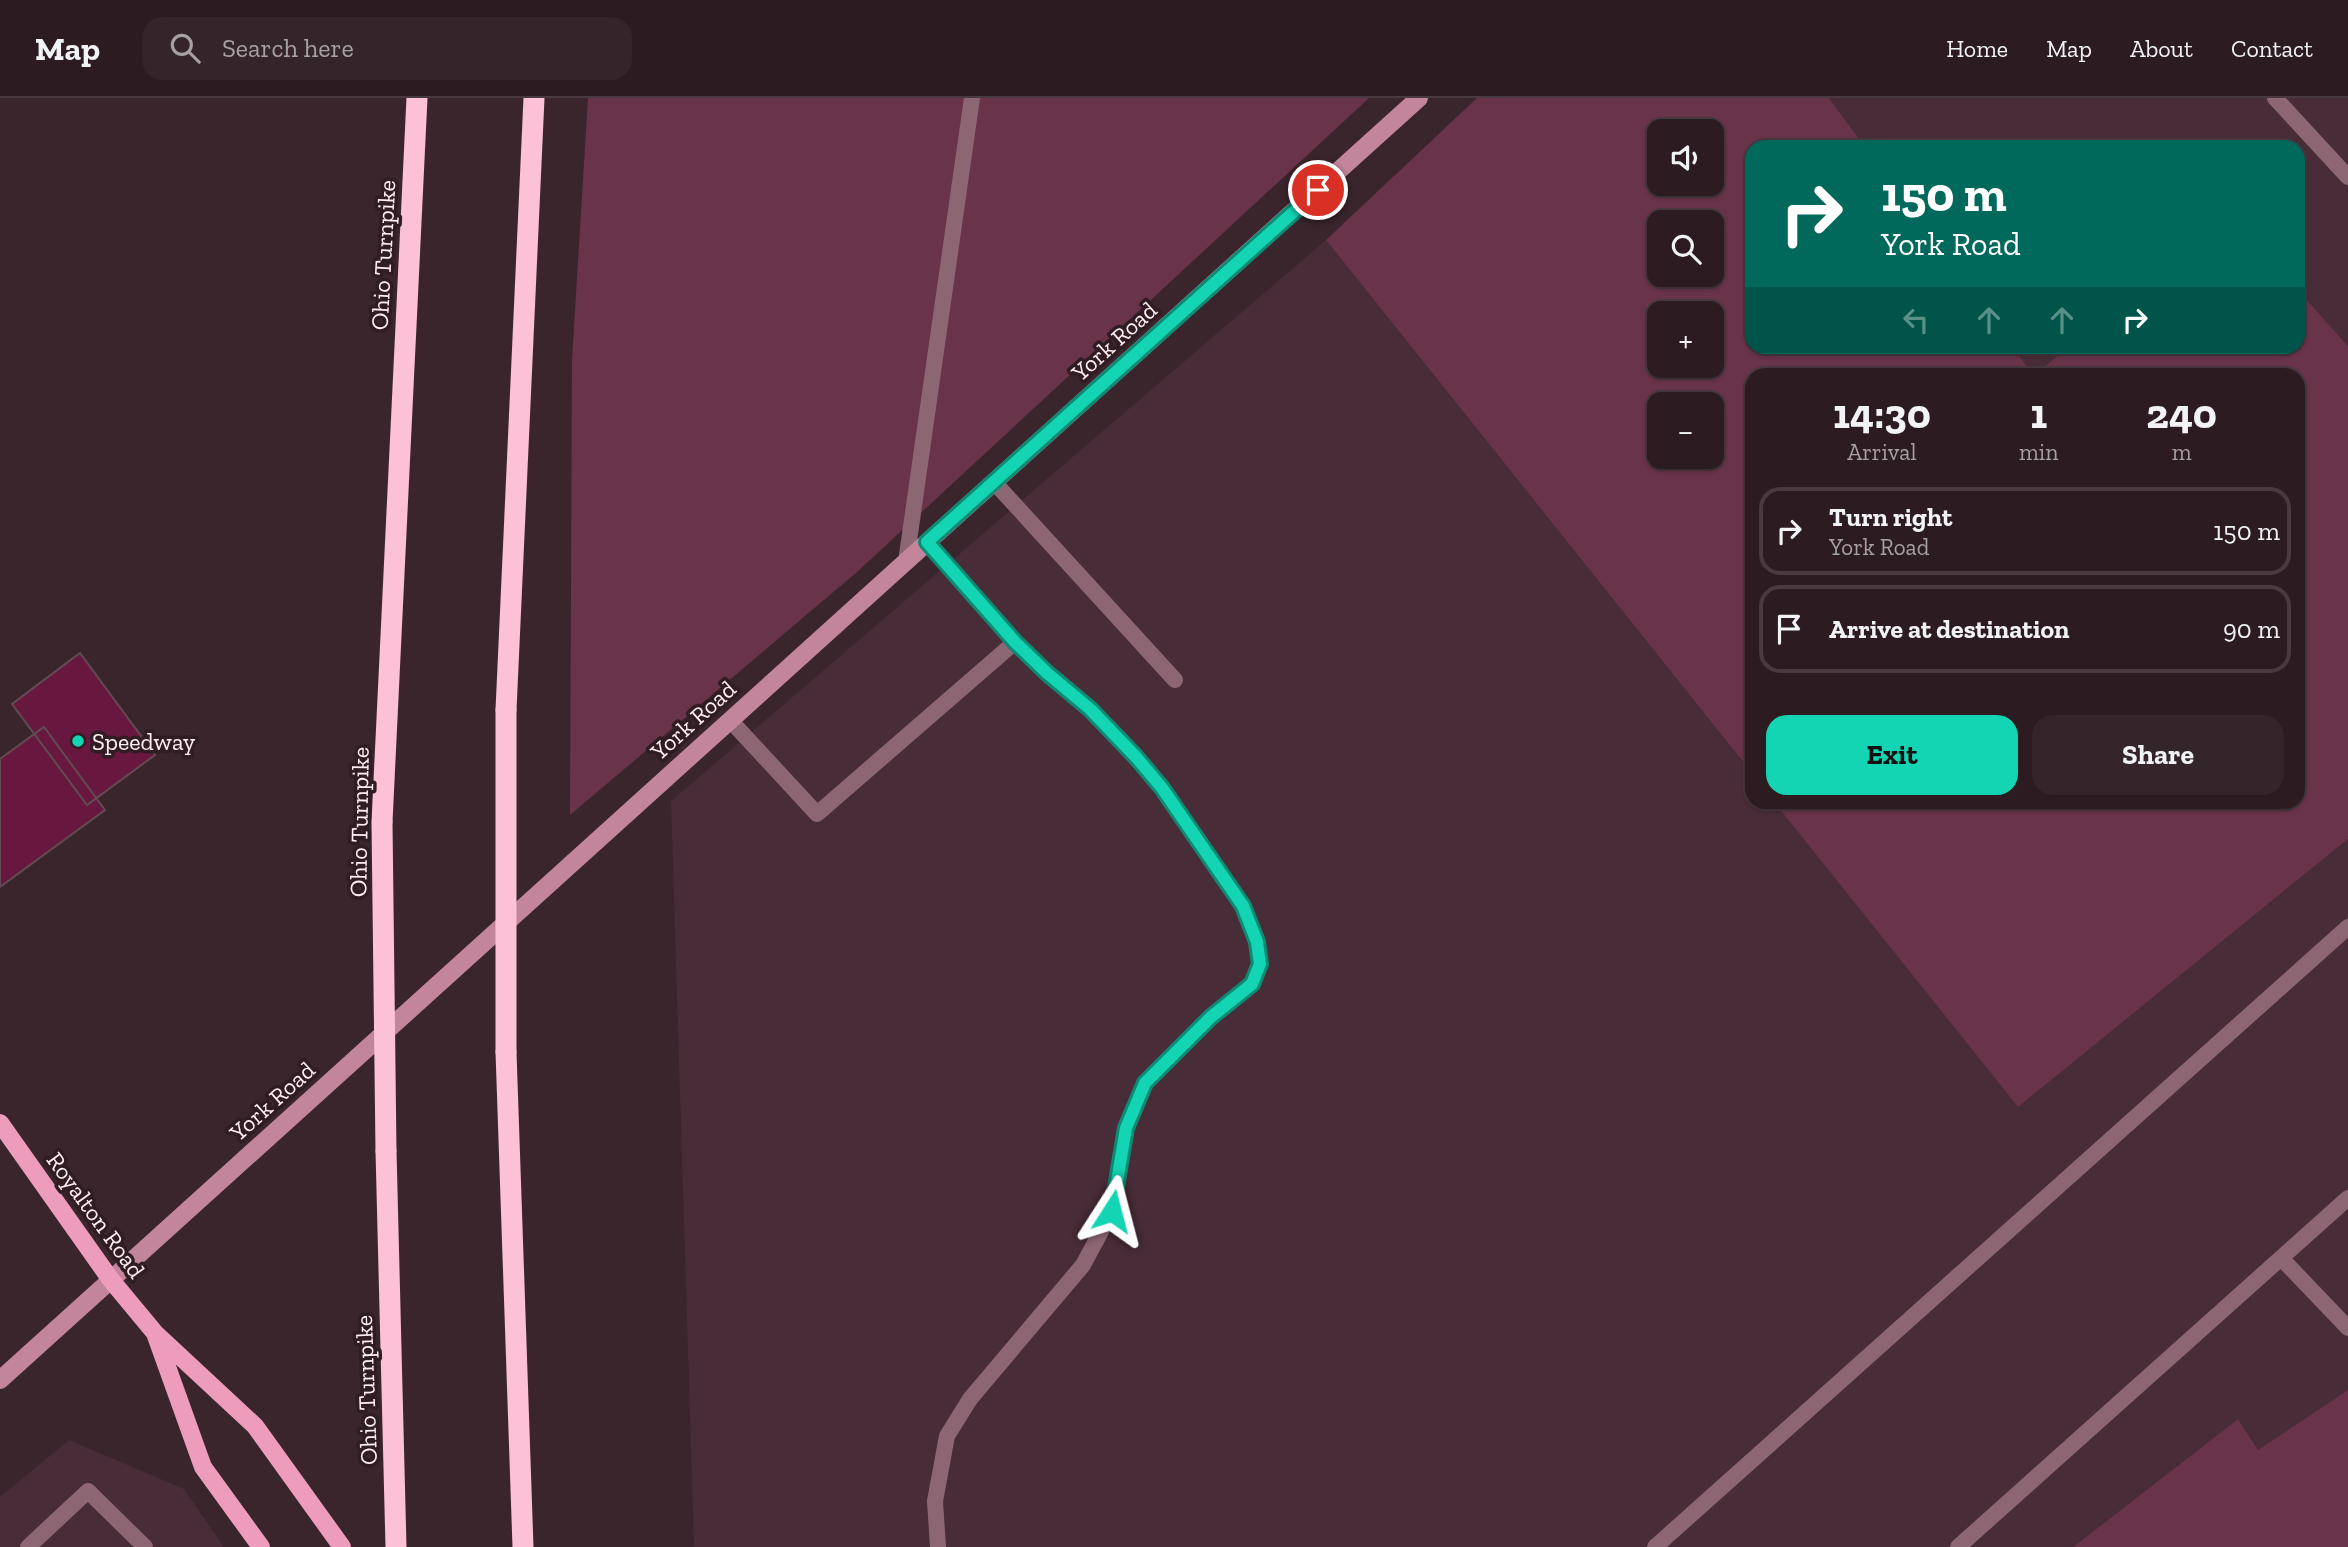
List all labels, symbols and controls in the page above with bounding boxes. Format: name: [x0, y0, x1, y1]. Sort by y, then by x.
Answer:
search box: [142, 17, 632, 80]
text: Map: [35, 29, 100, 68]
icon: search: [166, 29, 204, 67]
text: Search here: [222, 32, 354, 64]
text: Home: [1946, 34, 2008, 63]
text: Map: [2046, 34, 2092, 63]
text: About: [2130, 34, 2193, 63]
text: Contact: [2231, 34, 2313, 63]
map controls: [1647, 119, 1724, 469]
button: sound: [1647, 119, 1724, 196]
pin: [1288, 160, 1348, 220]
text: 150 m: [1881, 165, 2007, 224]
icon: right: [1766, 168, 1857, 259]
icon: arrive: [1299, 171, 1337, 209]
street label: Ohio Turnpike: [365, 179, 401, 331]
button: search: [1647, 210, 1724, 287]
text: York Road: [1881, 225, 2021, 263]
street label: York Road: [1065, 295, 1163, 387]
button: +: [1647, 301, 1724, 378]
icon: left: [1897, 301, 1935, 339]
icon: ahead: [1970, 301, 2008, 339]
icon: ahead: [2043, 301, 2081, 339]
icon: right: [2116, 301, 2154, 339]
text: 14:30: [1833, 388, 1931, 439]
text: 1: [2030, 388, 2047, 439]
text: 240: [2146, 388, 2217, 439]
button: −: [1647, 392, 1724, 469]
text: Arrival: [1847, 438, 1917, 466]
text: min: [2019, 438, 2058, 466]
text: m: [2172, 438, 2192, 466]
text: Turn right: [1829, 501, 1952, 533]
icon: right: [1770, 512, 1808, 550]
text: 150 m: [2213, 515, 2280, 547]
text: York Road: [1829, 533, 1929, 561]
icon: arrive: [1770, 610, 1808, 648]
text: Arrive at destination: [1829, 613, 2069, 645]
text: 90 m: [2223, 613, 2280, 645]
street label: York Road: [644, 674, 742, 766]
button: Exit: [1766, 715, 2018, 795]
button: Share: [2032, 715, 2284, 795]
place label: Speedway: [92, 727, 196, 756]
marker: Speedway: [70, 733, 86, 749]
street label: Ohio Turnpike: [343, 747, 375, 897]
street label: York Road: [223, 1055, 321, 1147]
street label: Royalton Road: [41, 1146, 151, 1284]
position arrow: [1075, 1174, 1149, 1248]
street label: Ohio Turnpike: [349, 1314, 383, 1466]

